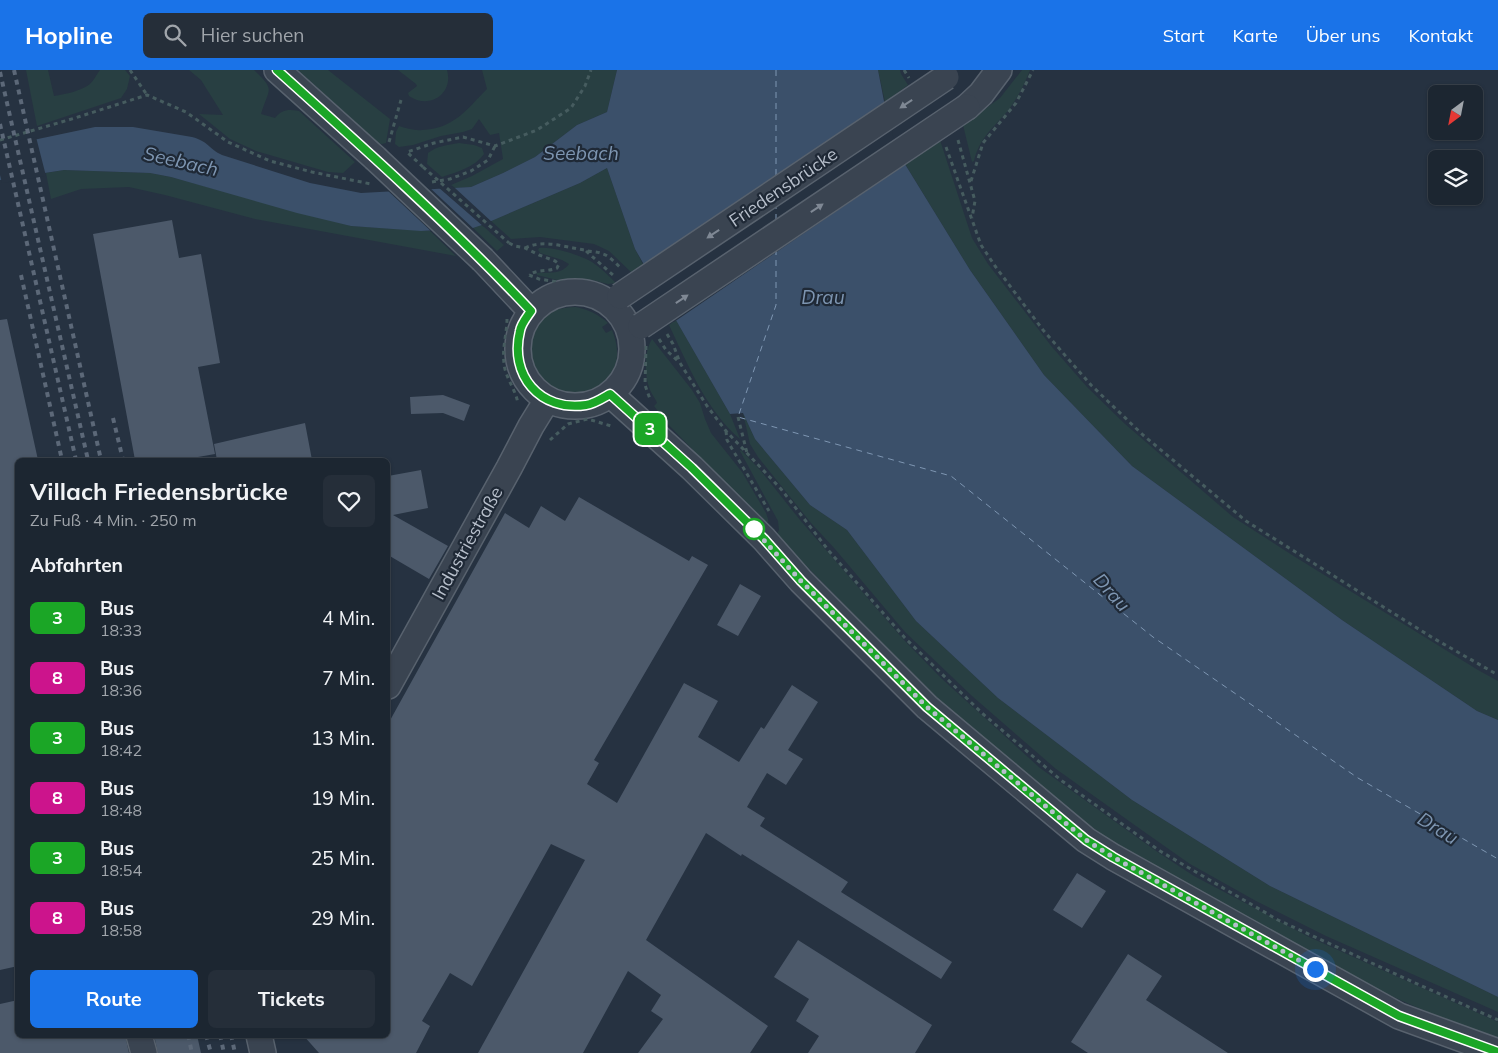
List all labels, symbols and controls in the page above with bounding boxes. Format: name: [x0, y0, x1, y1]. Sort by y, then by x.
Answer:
search box: [143, 13, 493, 58]
text: Hopline: [25, 20, 113, 50]
icon: search: [161, 21, 189, 49]
text: Hier suchen: [201, 23, 305, 47]
text: Start: [1163, 24, 1204, 47]
text: Karte: [1232, 24, 1278, 47]
text: Über uns: [1306, 24, 1381, 47]
text: Kontakt: [1409, 24, 1473, 47]
north arrow: [1428, 85, 1482, 140]
map controls: [1428, 85, 1483, 205]
one-way arrow: [899, 99, 912, 109]
water label: Seebach: [141, 141, 221, 181]
water label: Seebach: [543, 141, 619, 165]
street label: Friedensbrücke: [724, 142, 842, 232]
button: layers: [1428, 150, 1483, 205]
one-way arrow: [810, 203, 823, 213]
one-way arrow: [706, 229, 719, 239]
water label: Drau: [801, 285, 845, 309]
one-way arrow: [675, 294, 688, 303]
line badge: 3: [634, 413, 666, 445]
text: 3: [645, 417, 655, 440]
button: heart: [323, 475, 375, 527]
text: Villach Friedensbrücke: [30, 476, 288, 506]
street label: Industriestraße: [426, 482, 508, 604]
text: Zu Fuß · 4 Min. · 250 m: [30, 510, 196, 530]
unlabelled marker: [743, 518, 765, 540]
text: Abfahrten: [30, 553, 123, 577]
water label: Drau: [1089, 568, 1135, 616]
text: Bus: [100, 596, 134, 620]
text: 3: [52, 606, 63, 629]
text: 4 Min.: [322, 606, 375, 630]
text: 18:33: [100, 620, 142, 640]
text: Bus: [100, 656, 134, 680]
text: 8: [52, 666, 63, 689]
text: 7 Min.: [322, 666, 375, 690]
text: 18:36: [100, 680, 142, 700]
text: Bus: [100, 716, 134, 740]
text: 3: [52, 726, 63, 749]
text: 13 Min.: [311, 726, 375, 750]
text: 18:42: [100, 740, 142, 760]
text: Bus: [100, 776, 134, 800]
text: 8: [52, 786, 63, 809]
text: 19 Min.: [311, 786, 375, 810]
text: 18:48: [100, 800, 142, 820]
water label: Drau: [1413, 806, 1463, 850]
text: Bus: [100, 836, 134, 860]
text: 3: [52, 846, 63, 869]
text: 25 Min.: [311, 846, 375, 870]
text: 18:54: [100, 860, 142, 880]
text: Bus: [100, 896, 134, 920]
text: 8: [52, 906, 63, 929]
text: 29 Min.: [311, 906, 375, 930]
text: 18:58: [100, 920, 142, 940]
your location: [1303, 957, 1328, 982]
button: Route: [30, 970, 198, 1028]
button: Tickets: [208, 970, 375, 1028]

